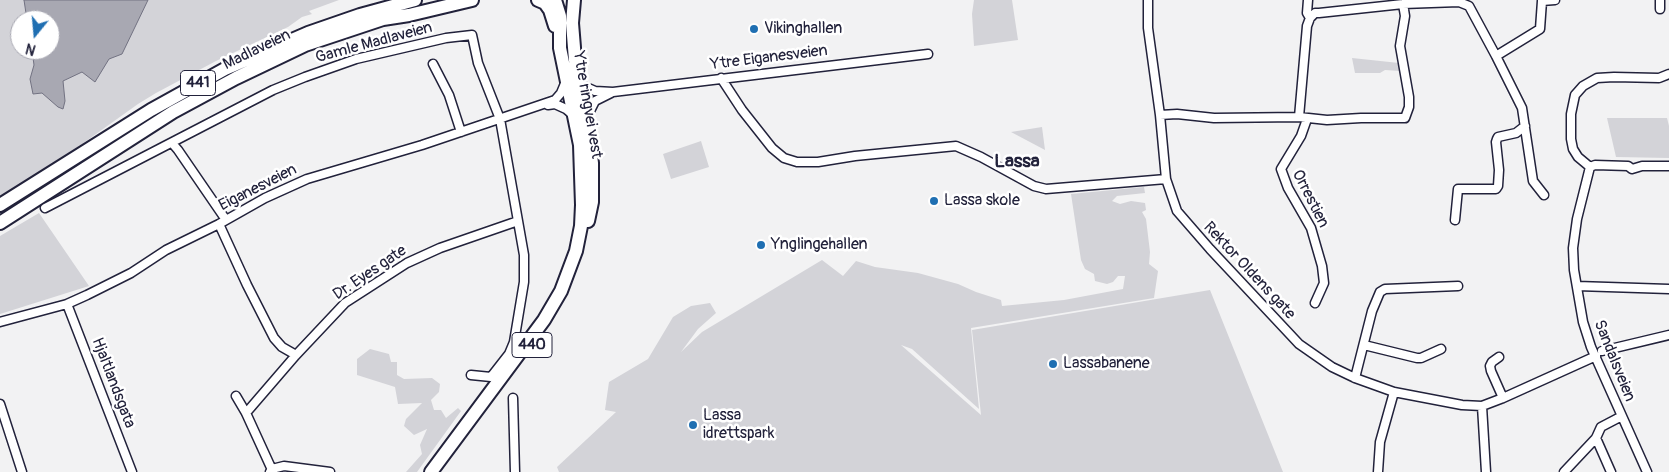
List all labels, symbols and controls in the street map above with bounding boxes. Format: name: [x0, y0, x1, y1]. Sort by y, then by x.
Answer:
north arrow: [10, 10, 60, 60]
street label: Gamle Madlaveien: [314, 18, 434, 68]
place label: Vikinghallen: [764, 19, 842, 39]
marker: Vikinghallen: [748, 23, 760, 35]
street label: Madlaveien: [220, 25, 294, 75]
text: N: [24, 39, 38, 58]
street label: Ytre Eiganesveien: [709, 41, 829, 75]
street label: Ytre ringvei vest: [568, 50, 606, 160]
road number: 441: [180, 70, 216, 96]
district label: Lassa: [994, 151, 1040, 173]
street label: Eiganesveien: [216, 160, 300, 216]
street label: Orrestien: [1287, 167, 1333, 231]
place label: Lassa skole: [944, 191, 1020, 211]
marker: Lassa skole: [928, 195, 940, 207]
street label: Rektor Oldens gate: [1199, 218, 1299, 324]
place label: Ynglingehallen: [771, 235, 868, 255]
marker: Ynglingehallen: [755, 239, 767, 251]
street label: Dr. Eyes gate: [330, 241, 410, 305]
street label: Sandalsveien: [1589, 317, 1639, 405]
road number: 440: [512, 332, 552, 358]
street label: Hjaltlandsgata: [87, 335, 139, 431]
place label: Lassabanene: [1063, 354, 1150, 374]
marker: Lassabanene: [1047, 358, 1059, 370]
place label: Lassa idrettspark: [703, 406, 774, 444]
marker: Lassa idrettspark: [687, 419, 699, 431]

